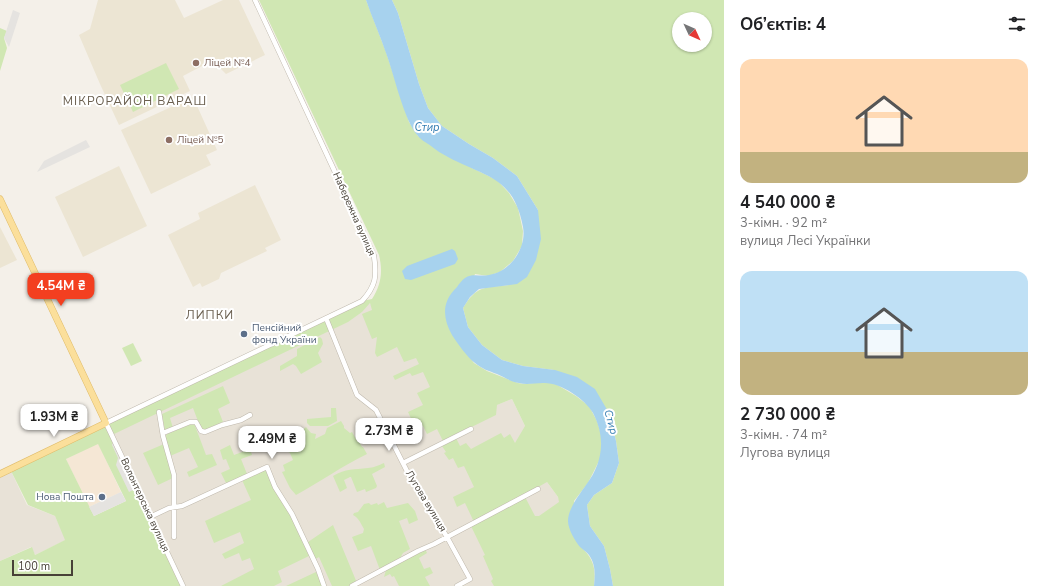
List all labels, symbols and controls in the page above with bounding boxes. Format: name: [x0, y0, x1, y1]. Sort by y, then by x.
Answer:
north arrow: [672, 12, 712, 52]
map controls: [672, 12, 712, 52]
text: Об’єктів: 4: [740, 13, 826, 36]
icon: filters: [1006, 13, 1028, 35]
place label: Ліцей №4: [204, 56, 250, 70]
marker: Ліцей №4: [191, 58, 201, 68]
icon: home: [848, 85, 920, 157]
district label: МІКРОРАЙОН ВАРАШ: [63, 93, 207, 109]
water label: Стир: [414, 120, 440, 135]
place label: Ліцей №5: [177, 133, 223, 147]
marker: Ліцей №5: [164, 135, 174, 145]
street label: Набережна вулиця: [329, 170, 379, 258]
text: 4 540 000 ₴: [740, 191, 835, 214]
text: 3-кімн. · 92 m²: [740, 214, 827, 232]
text: вулиця Лесі Українки: [740, 232, 871, 250]
pin: 4.54M ₴: [24, 273, 98, 307]
text: 4.54M ₴: [36, 277, 86, 295]
icon: home: [848, 297, 920, 369]
district label: ЛИПКИ: [186, 307, 234, 323]
place label: Пенсійний фонд України: [252, 321, 317, 347]
marker: Пенсійний фонд України: [239, 329, 249, 339]
text: 2 730 000 ₴: [740, 403, 835, 426]
pin: 1.93M ₴: [17, 404, 91, 438]
text: 1.93M ₴: [29, 408, 79, 426]
water label: Стир: [600, 408, 622, 436]
pin: 2.73M ₴: [352, 418, 426, 452]
text: 2.73M ₴: [364, 422, 414, 440]
pin: 2.49M ₴: [235, 426, 309, 460]
text: 3-кімн. · 74 m²: [740, 426, 827, 444]
text: 2.49M ₴: [247, 430, 297, 448]
text: Лугова вулиця: [740, 444, 830, 462]
street label: Волонтерська вулиця: [117, 456, 173, 554]
street label: Лугова вулиця: [402, 468, 450, 534]
place label: Нова Пошта: [36, 490, 94, 504]
marker: Нова Пошта: [97, 492, 107, 502]
scale bar: [12, 558, 73, 577]
text: 100 m: [18, 559, 50, 574]

